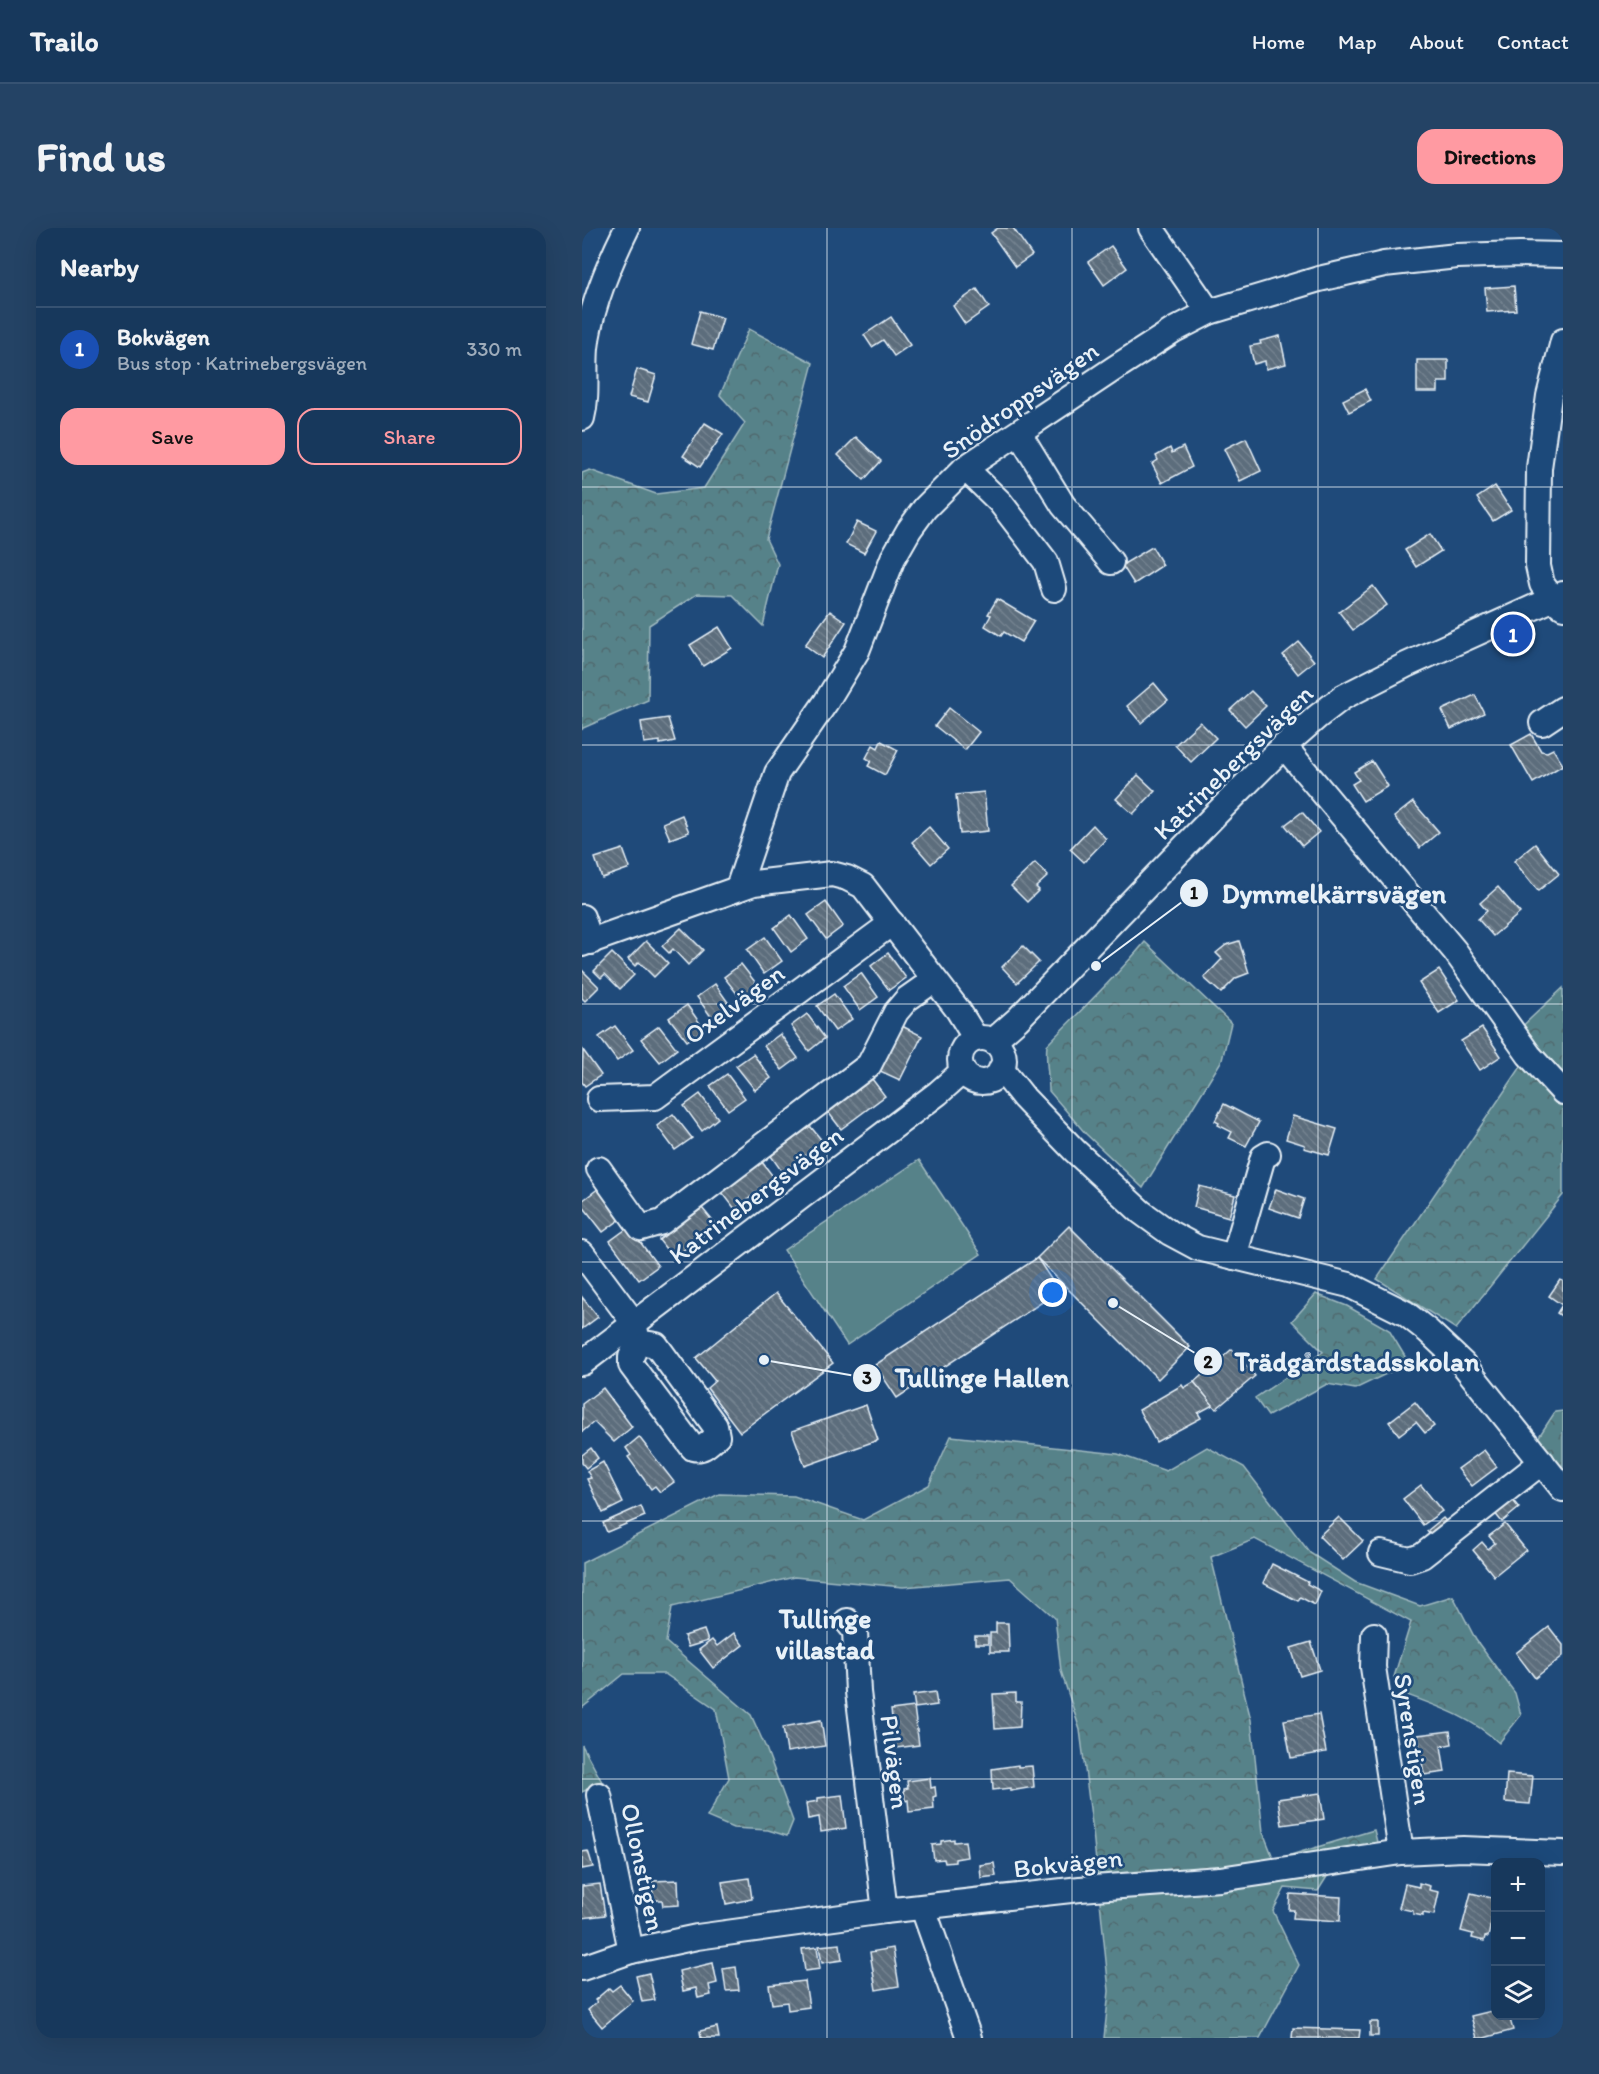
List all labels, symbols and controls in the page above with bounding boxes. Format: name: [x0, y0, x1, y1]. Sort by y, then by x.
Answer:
text: Trailo: [30, 24, 99, 58]
text: Home: [1252, 29, 1305, 54]
text: Map: [1338, 29, 1377, 54]
text: About: [1410, 29, 1464, 54]
text: Contact: [1497, 29, 1569, 54]
button: Directions: [1417, 129, 1563, 184]
text: Find us: [36, 131, 166, 182]
text: Nearby: [60, 251, 139, 283]
text: Bokvägen: [117, 324, 210, 351]
street label: Snödroppsvägen: [935, 334, 1105, 466]
text: 1: [75, 337, 84, 361]
text: 330 m: [467, 337, 522, 361]
text: Bus stop · Katrinebergsvägen: [117, 351, 367, 375]
button: Save: [60, 408, 285, 465]
button: Share: [297, 408, 522, 465]
pin: 1: [1494, 612, 1532, 656]
street label: Katrinebergsvägen: [1146, 677, 1320, 847]
callout: Dymmelkärrsvägen: [1179, 871, 1458, 916]
text: Dymmelkärrsvägen: [1222, 877, 1447, 910]
text: 1: [1190, 882, 1199, 904]
street label: Oxelvägen: [678, 957, 791, 1051]
street label: Katrinebergsvägen: [662, 1119, 850, 1271]
your location: [1038, 1278, 1067, 1307]
callout: Trädgårdstadsskolan: [1193, 1339, 1492, 1384]
text: Trädgårdstadsskolan: [1234, 1345, 1480, 1378]
text: 2: [1203, 1351, 1213, 1373]
callout: Tullinge Hallen: [852, 1355, 1081, 1400]
text: Tullinge Hallen: [894, 1361, 1070, 1394]
text: 3: [862, 1367, 872, 1389]
district label: Tullinge villastad: [776, 1602, 875, 1666]
street label: Syrenstigen: [1387, 1671, 1439, 1807]
street label: Pilvägen: [873, 1713, 917, 1811]
street label: Ollonstigen: [614, 1800, 672, 1934]
street label: Bokvägen: [1012, 1841, 1124, 1885]
map controls: [1491, 1858, 1545, 2020]
button: +: [1491, 1858, 1545, 1912]
button: −: [1491, 1912, 1545, 1966]
button: layers: [1491, 1966, 1545, 2020]

